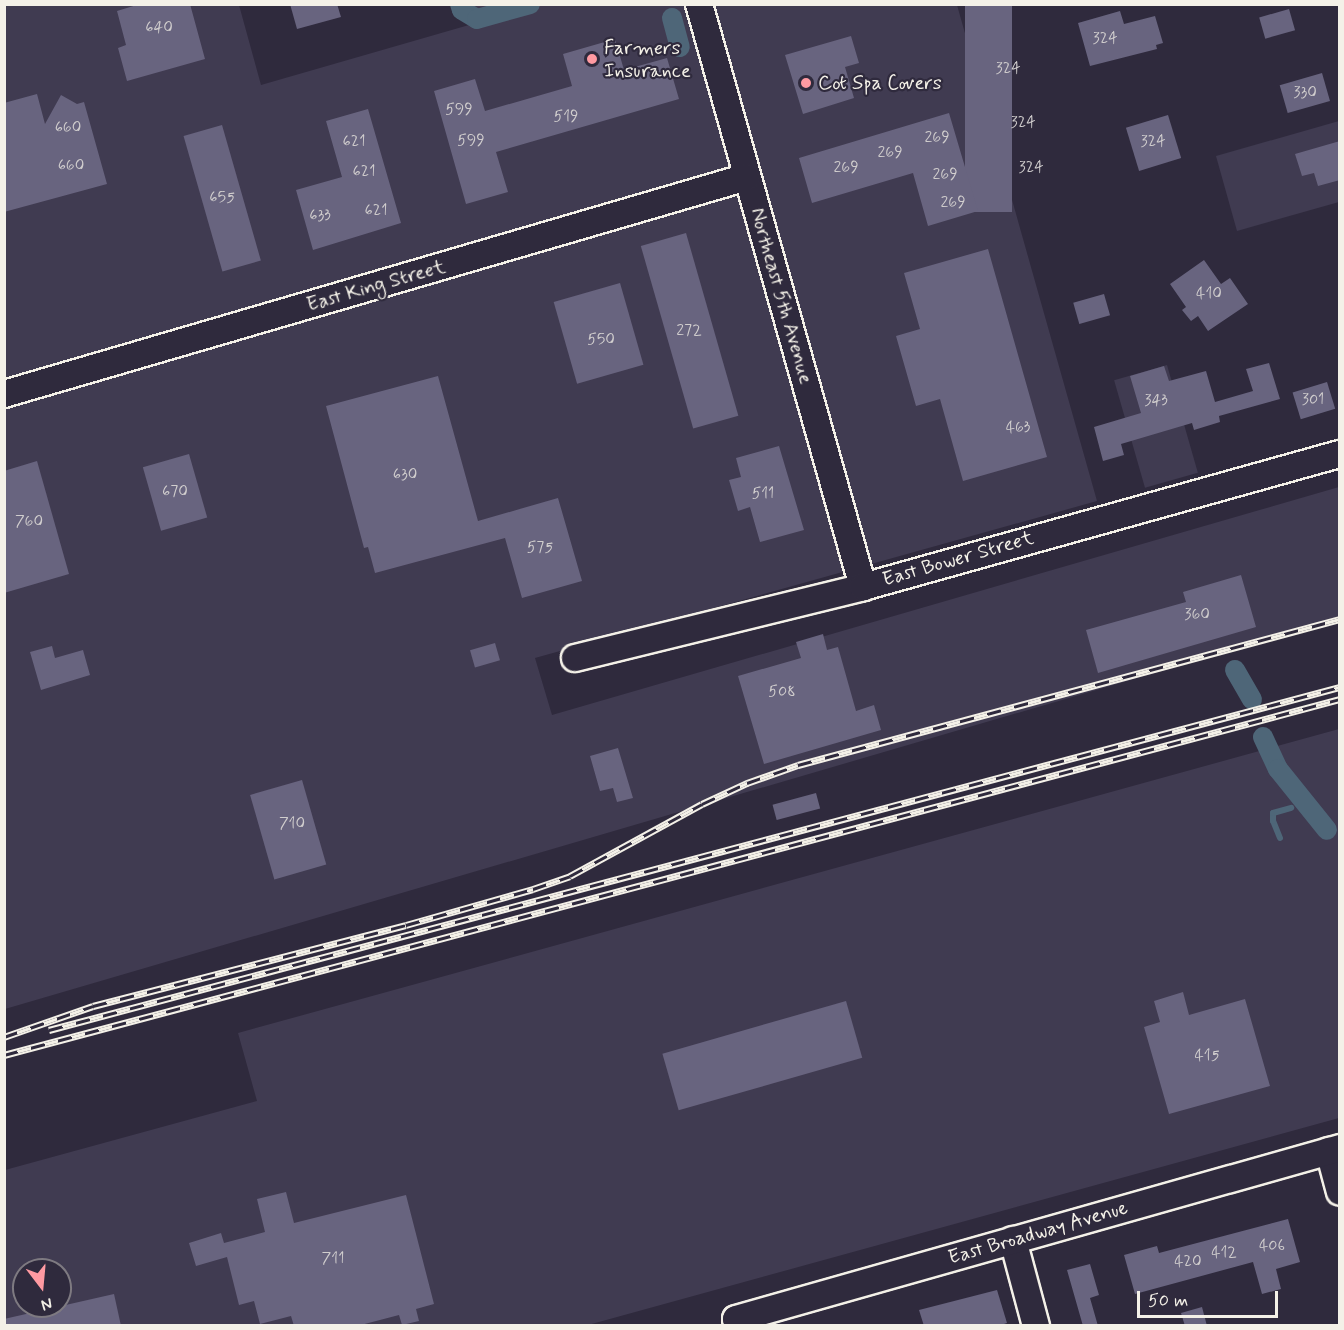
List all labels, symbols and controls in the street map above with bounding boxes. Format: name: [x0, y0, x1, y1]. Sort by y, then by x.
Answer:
house number: 640: [145, 18, 173, 38]
house number: 324: [1092, 29, 1118, 49]
place label: Farmers Insurance: [604, 36, 691, 83]
marker: Farmers Insurance: [585, 52, 599, 66]
house number: 324: [995, 59, 1021, 79]
place label: Cot Spa Covers: [818, 71, 945, 95]
marker: Cot Spa Covers: [799, 76, 813, 90]
house number: 330: [1293, 83, 1317, 103]
house number: 599: [445, 100, 473, 120]
house number: 519: [554, 107, 578, 127]
house number: 324: [1010, 113, 1036, 133]
house number: 660: [55, 118, 81, 138]
house number: 269: [924, 128, 950, 148]
house number: 599: [457, 131, 485, 151]
house number: 621: [343, 132, 365, 152]
house number: 324: [1140, 132, 1166, 152]
house number: 269: [877, 143, 903, 163]
house number: 660: [58, 156, 84, 176]
house number: 269: [833, 158, 859, 178]
house number: 324: [1018, 158, 1044, 178]
house number: 621: [353, 162, 375, 182]
house number: 269: [932, 165, 958, 185]
house number: 655: [209, 188, 235, 208]
house number: 269: [940, 193, 966, 213]
house number: 621: [365, 201, 387, 221]
street label: Northeast 5th Avenue: [744, 205, 818, 387]
house number: 633: [309, 206, 331, 226]
street label: East King Street: [304, 255, 448, 317]
house number: 410: [1196, 284, 1222, 304]
house number: 272: [676, 321, 702, 341]
house number: 550: [587, 330, 615, 350]
house number: 301: [1302, 390, 1324, 410]
house number: 343: [1144, 391, 1168, 411]
house number: 463: [1006, 418, 1030, 438]
house number: 630: [393, 465, 417, 485]
house number: 670: [162, 482, 188, 502]
house number: 511: [752, 484, 774, 504]
house number: 760: [15, 512, 43, 532]
street label: East Bower Street: [880, 526, 1036, 592]
house number: 575: [527, 538, 553, 558]
house number: 360: [1184, 605, 1210, 625]
house number: 508: [768, 682, 796, 702]
house number: 710: [279, 814, 305, 834]
house number: 415: [1194, 1046, 1220, 1066]
street label: East Broadway Avenue: [944, 1195, 1132, 1271]
house number: 406: [1259, 1236, 1285, 1256]
house number: 412: [1211, 1243, 1237, 1263]
house number: 711: [322, 1249, 344, 1269]
house number: 420: [1174, 1252, 1202, 1272]
north arrow: [12, 1258, 72, 1318]
scale bar: [1140, 1279, 1281, 1317]
text: 50 m: [1148, 1289, 1188, 1313]
text: N: [39, 1292, 55, 1315]

